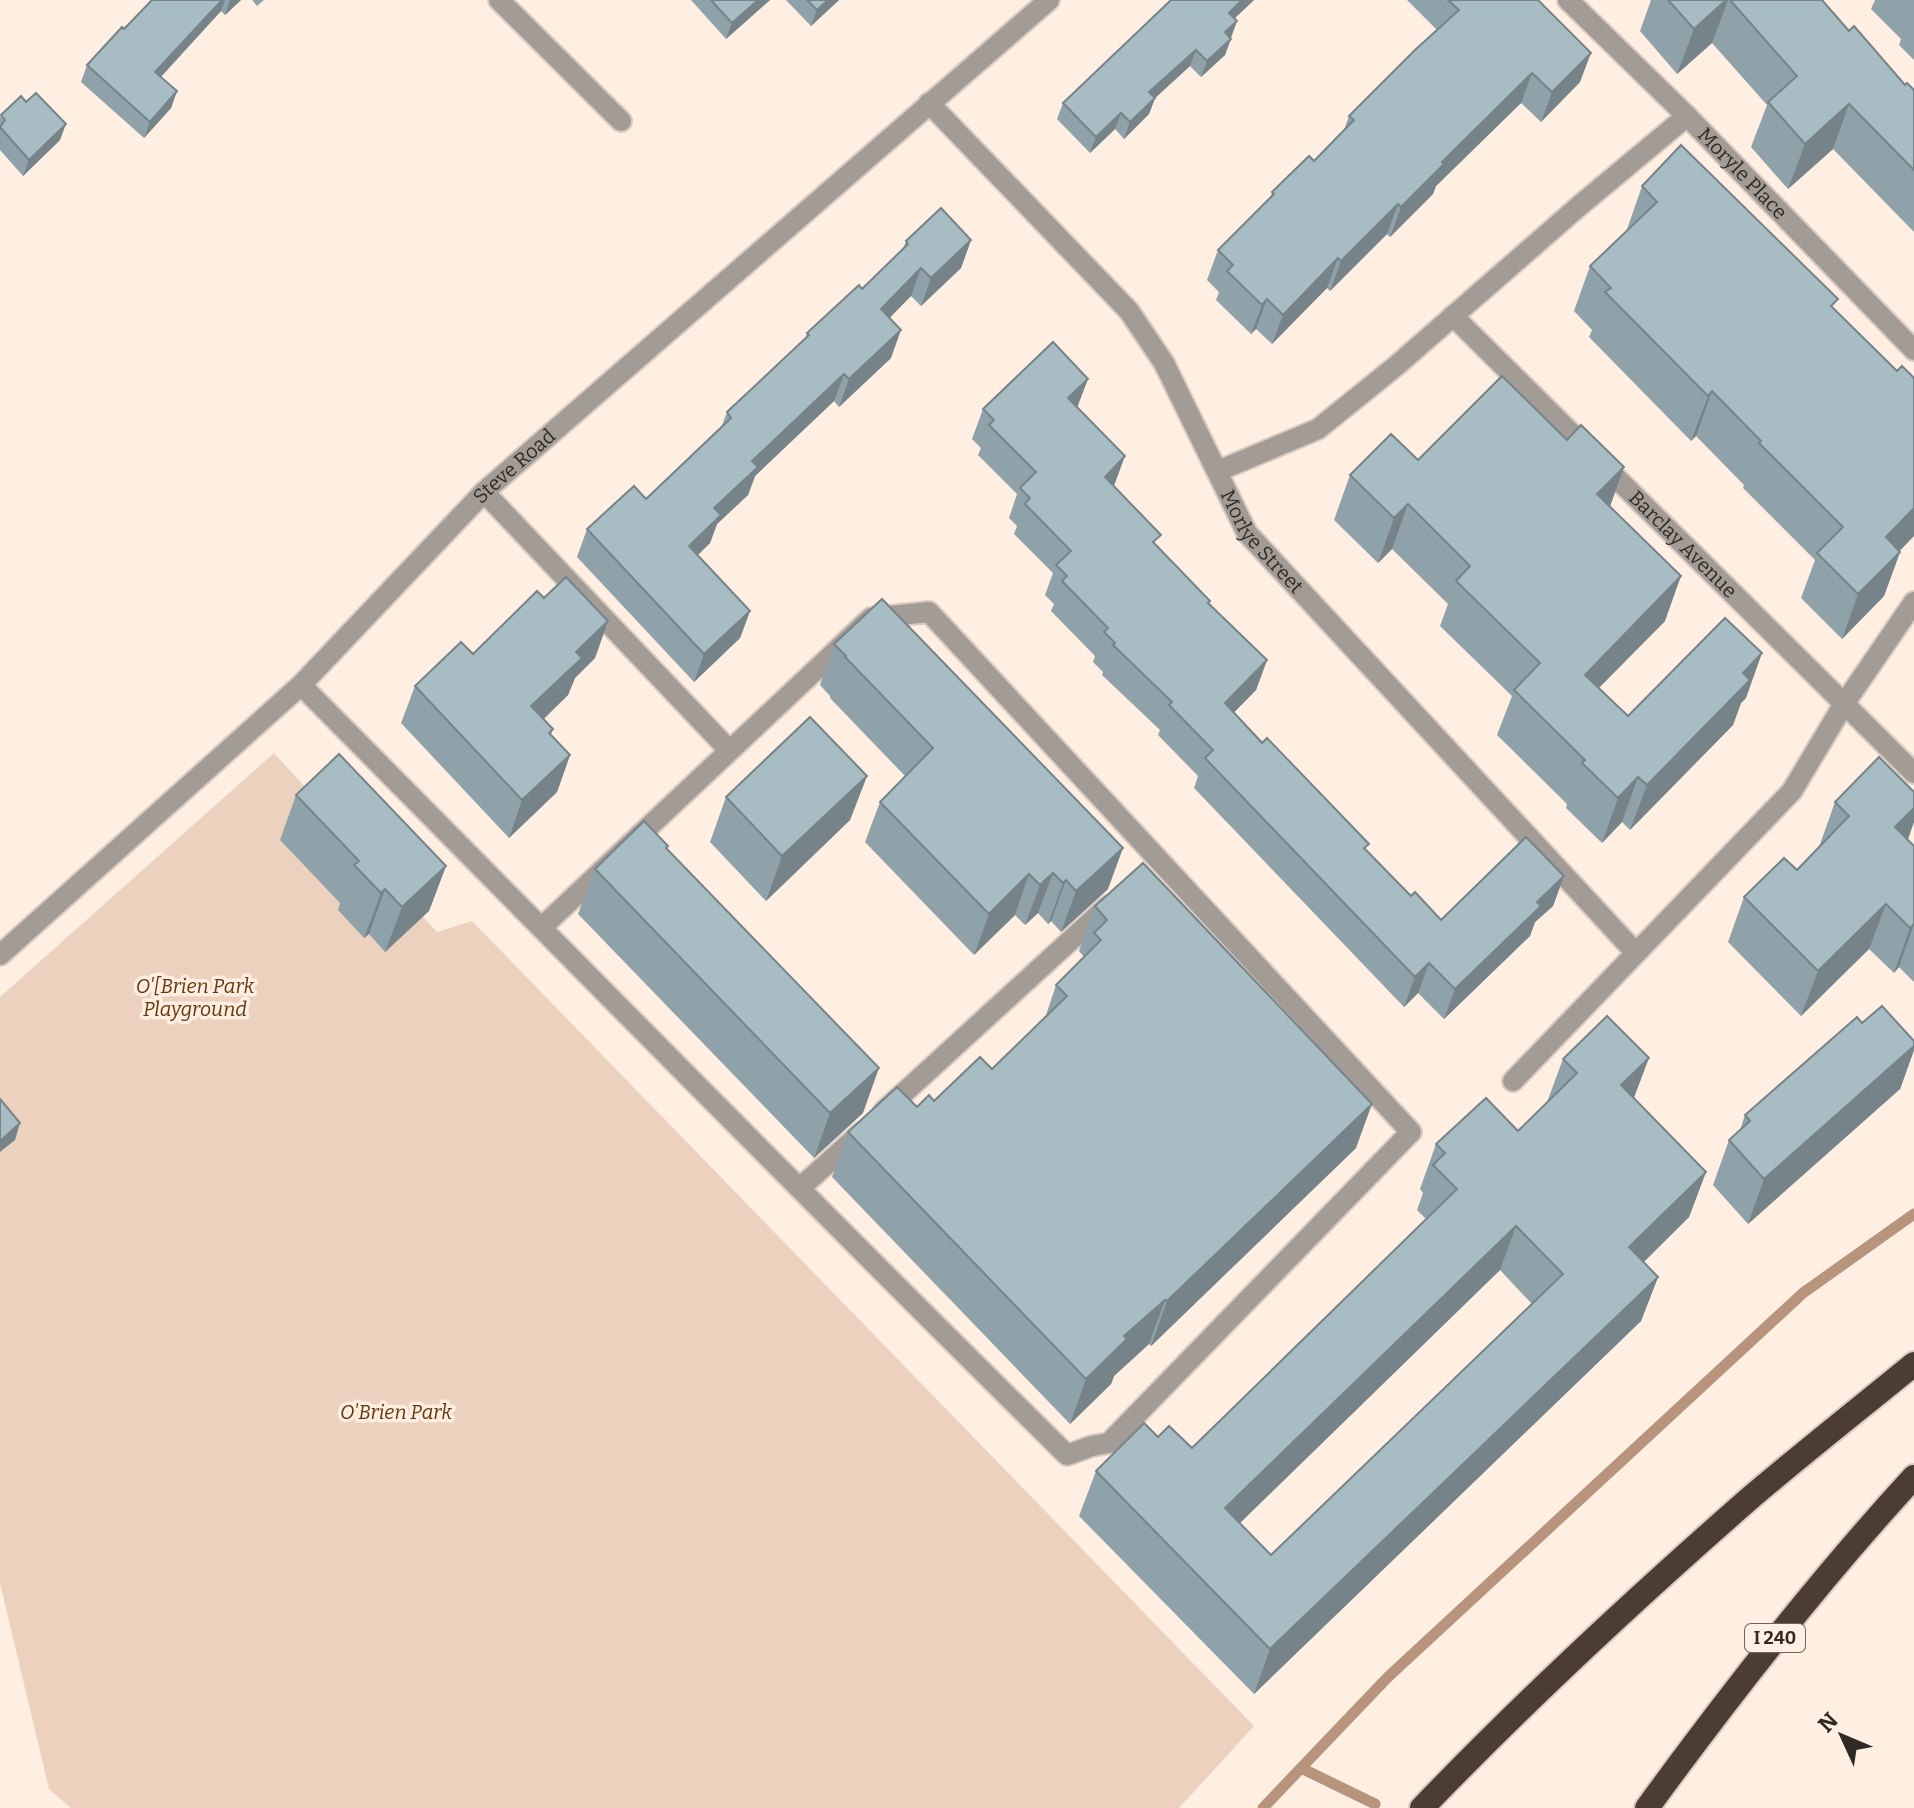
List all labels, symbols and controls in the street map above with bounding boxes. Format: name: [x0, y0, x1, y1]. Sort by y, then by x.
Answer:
street label: Moryle Place: [1693, 123, 1792, 224]
street label: Steve Road: [468, 423, 560, 508]
street label: Barclay Avenue: [1624, 485, 1742, 603]
street label: Morlye Street: [1216, 486, 1309, 598]
park label: O'[Brien Park Playground: [136, 974, 254, 1021]
park label: O'Brien Park: [340, 1400, 452, 1424]
road number: I 240: [1745, 1624, 1805, 1652]
north arrow: [1802, 1696, 1882, 1776]
text: N: [1812, 1707, 1844, 1738]

